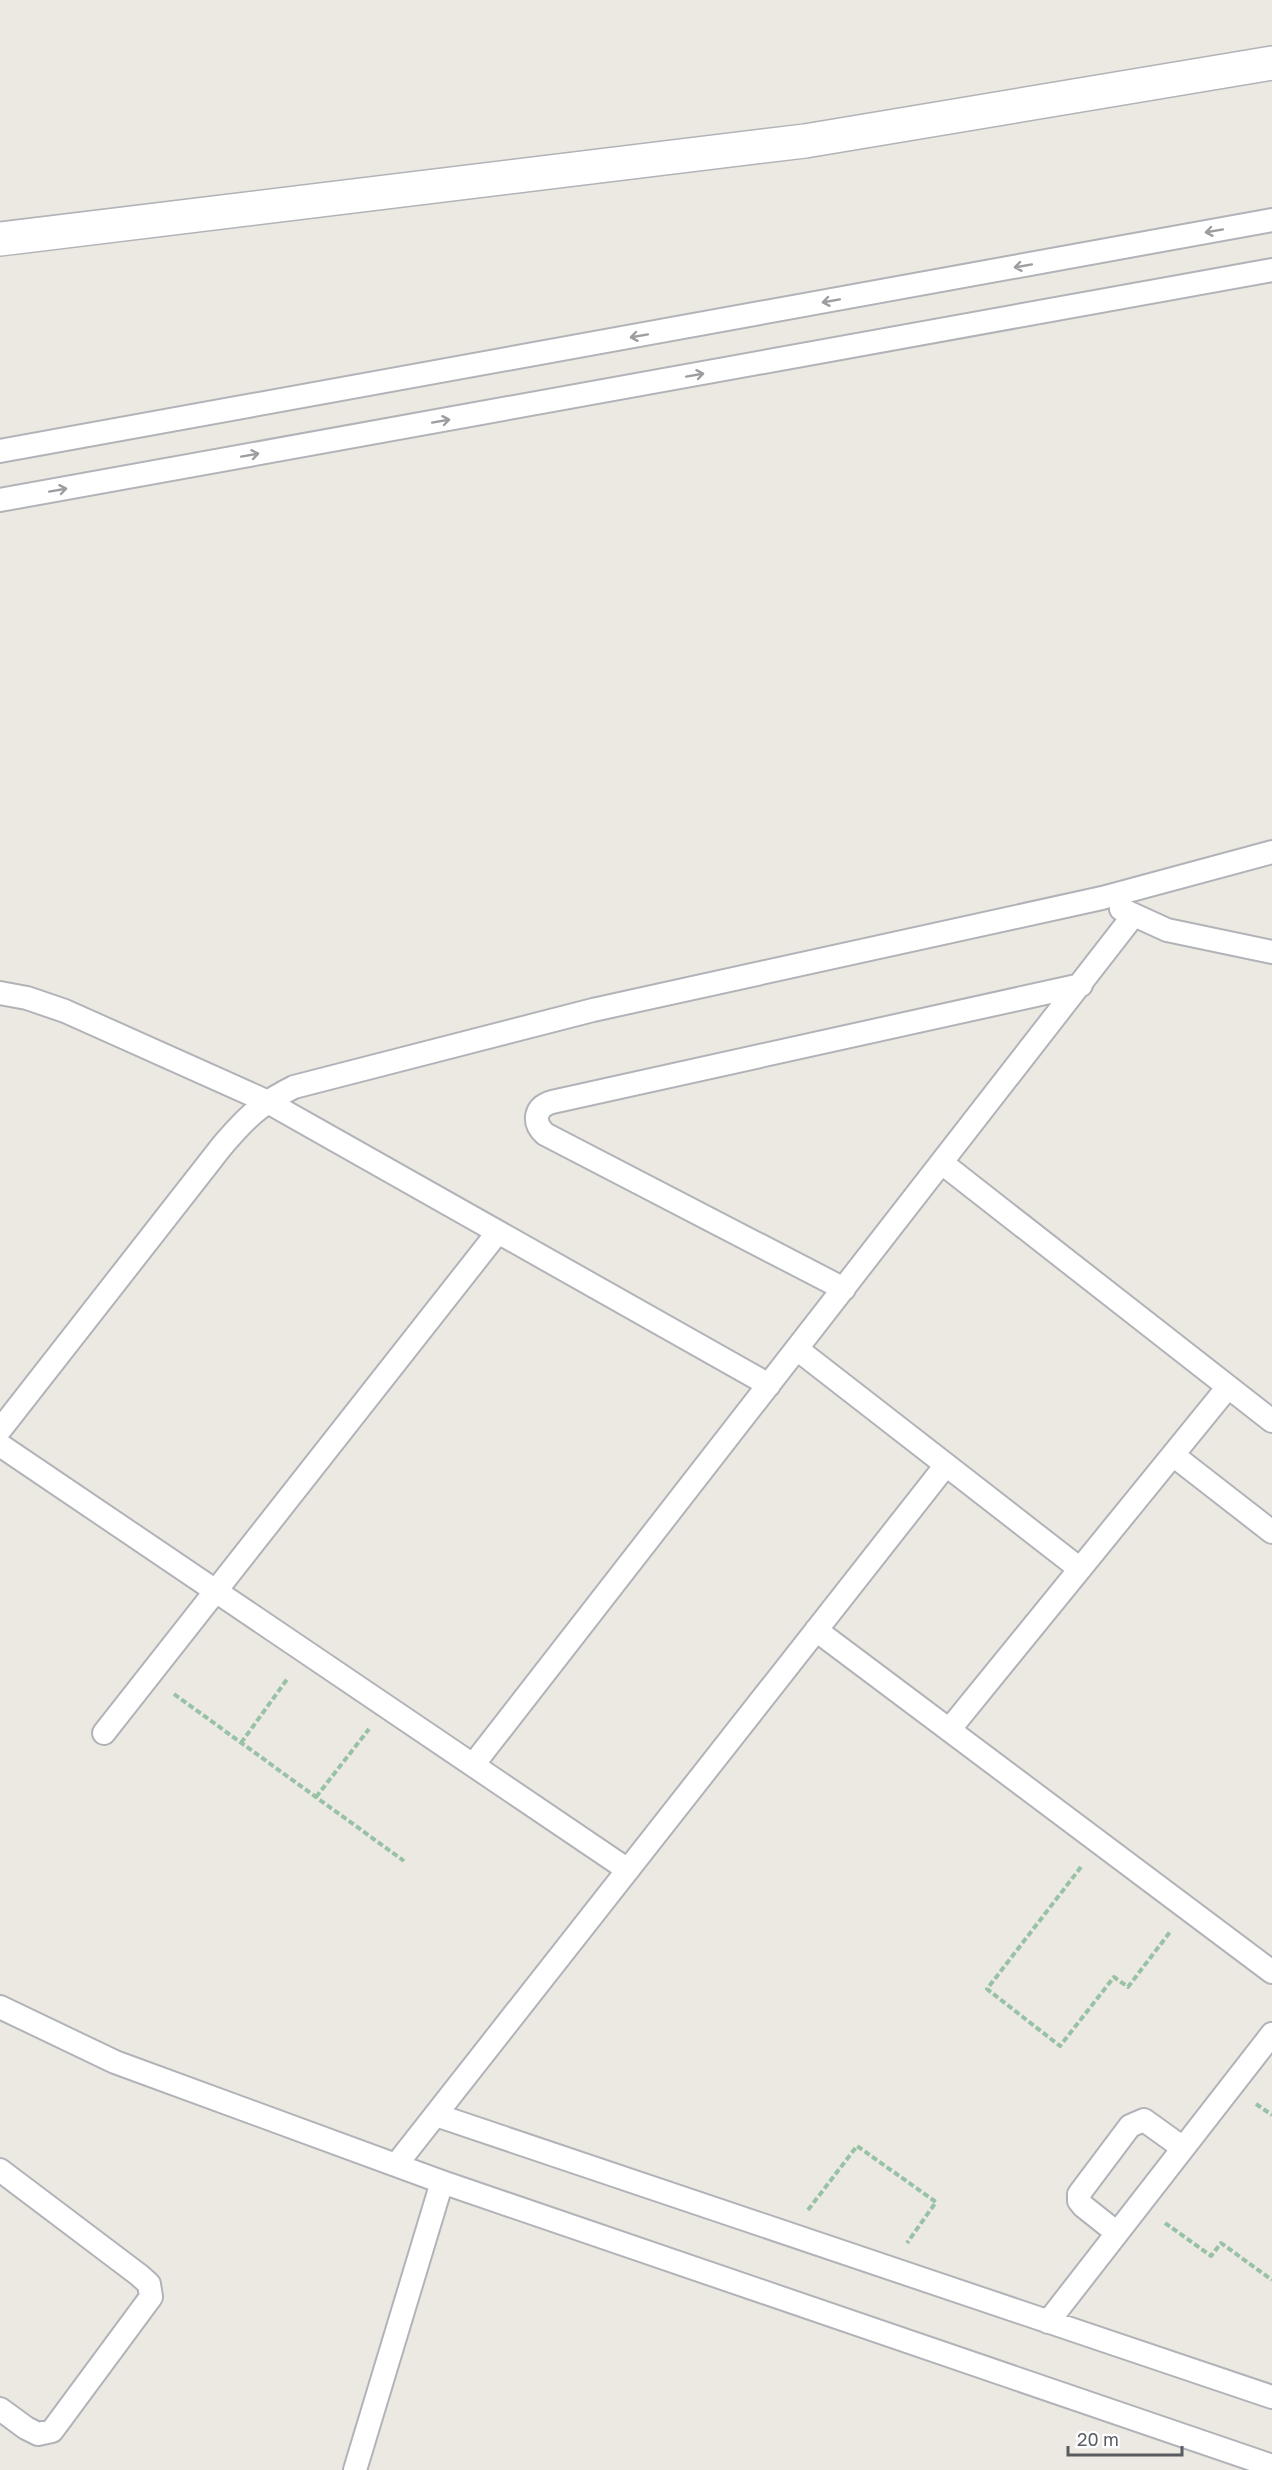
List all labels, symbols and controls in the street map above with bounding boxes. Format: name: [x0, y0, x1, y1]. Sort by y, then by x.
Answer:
one-way arrow: [1205, 226, 1225, 237]
one-way arrow: [1013, 261, 1033, 272]
one-way arrow: [821, 296, 841, 307]
one-way arrow: [630, 331, 649, 342]
one-way arrow: [685, 369, 705, 380]
one-way arrow: [431, 415, 451, 426]
one-way arrow: [239, 449, 259, 460]
one-way arrow: [47, 484, 67, 495]
scale bar: [1068, 2419, 1182, 2457]
text: 20 m: [1077, 2428, 1119, 2450]

